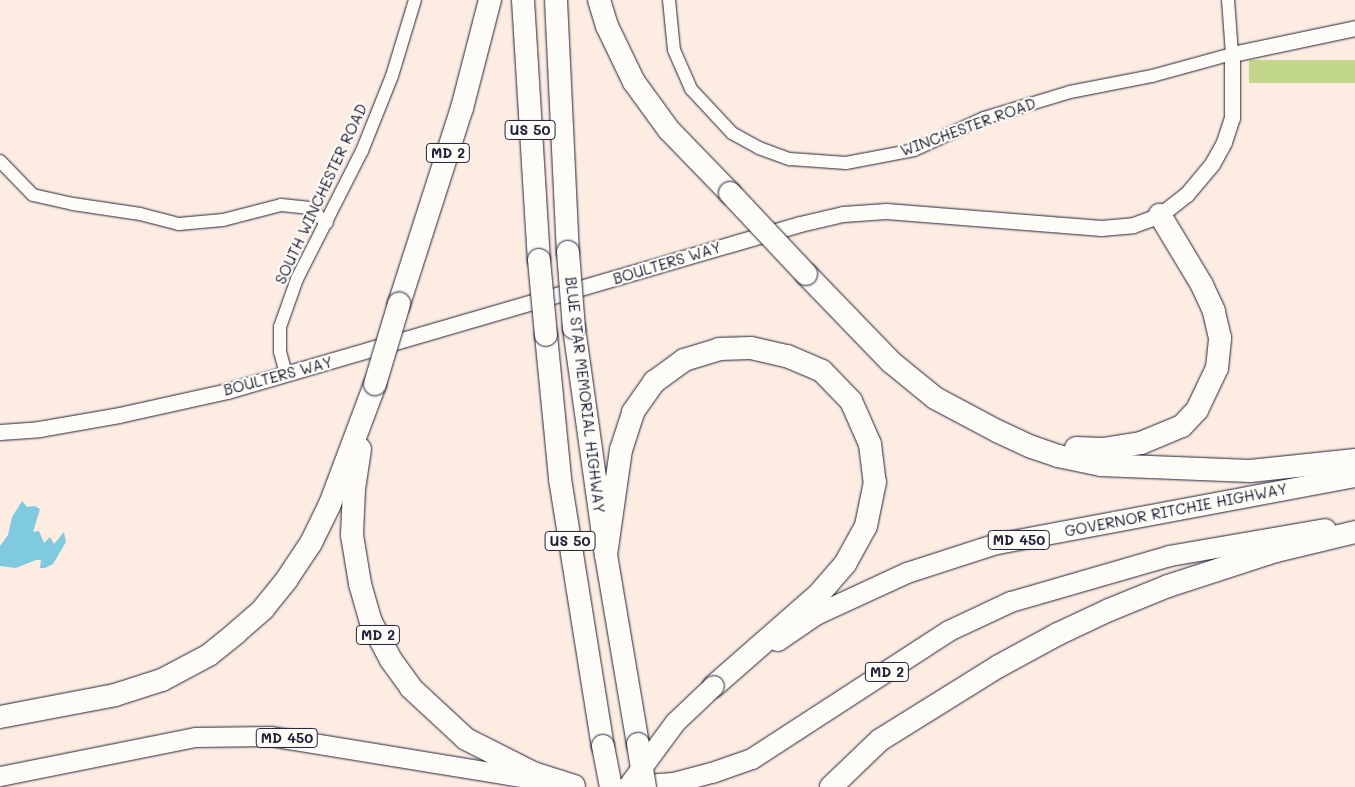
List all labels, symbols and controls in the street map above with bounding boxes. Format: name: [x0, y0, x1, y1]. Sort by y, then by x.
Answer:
street label: WINCHESTER ROAD: [898, 94, 1038, 160]
street label: SOUTH WINCHESTER ROAD: [271, 101, 371, 287]
road number: US 50: [504, 118, 556, 142]
road number: MD 2: [426, 142, 470, 164]
street label: BOULTERS WAY: [611, 238, 723, 288]
street label: BLUE STAR MEMORIAL HIGHWAY: [562, 276, 608, 514]
street label: BOULTERS WAY: [221, 353, 335, 399]
street label: GOVERNOR RITCHIE HIGHWAY: [1063, 480, 1289, 540]
road number: MD 450: [988, 528, 1050, 552]
road number: US 50: [544, 530, 596, 552]
road number: MD 2: [356, 624, 400, 646]
road number: MD 2: [864, 660, 910, 684]
road number: MD 450: [256, 726, 318, 750]

